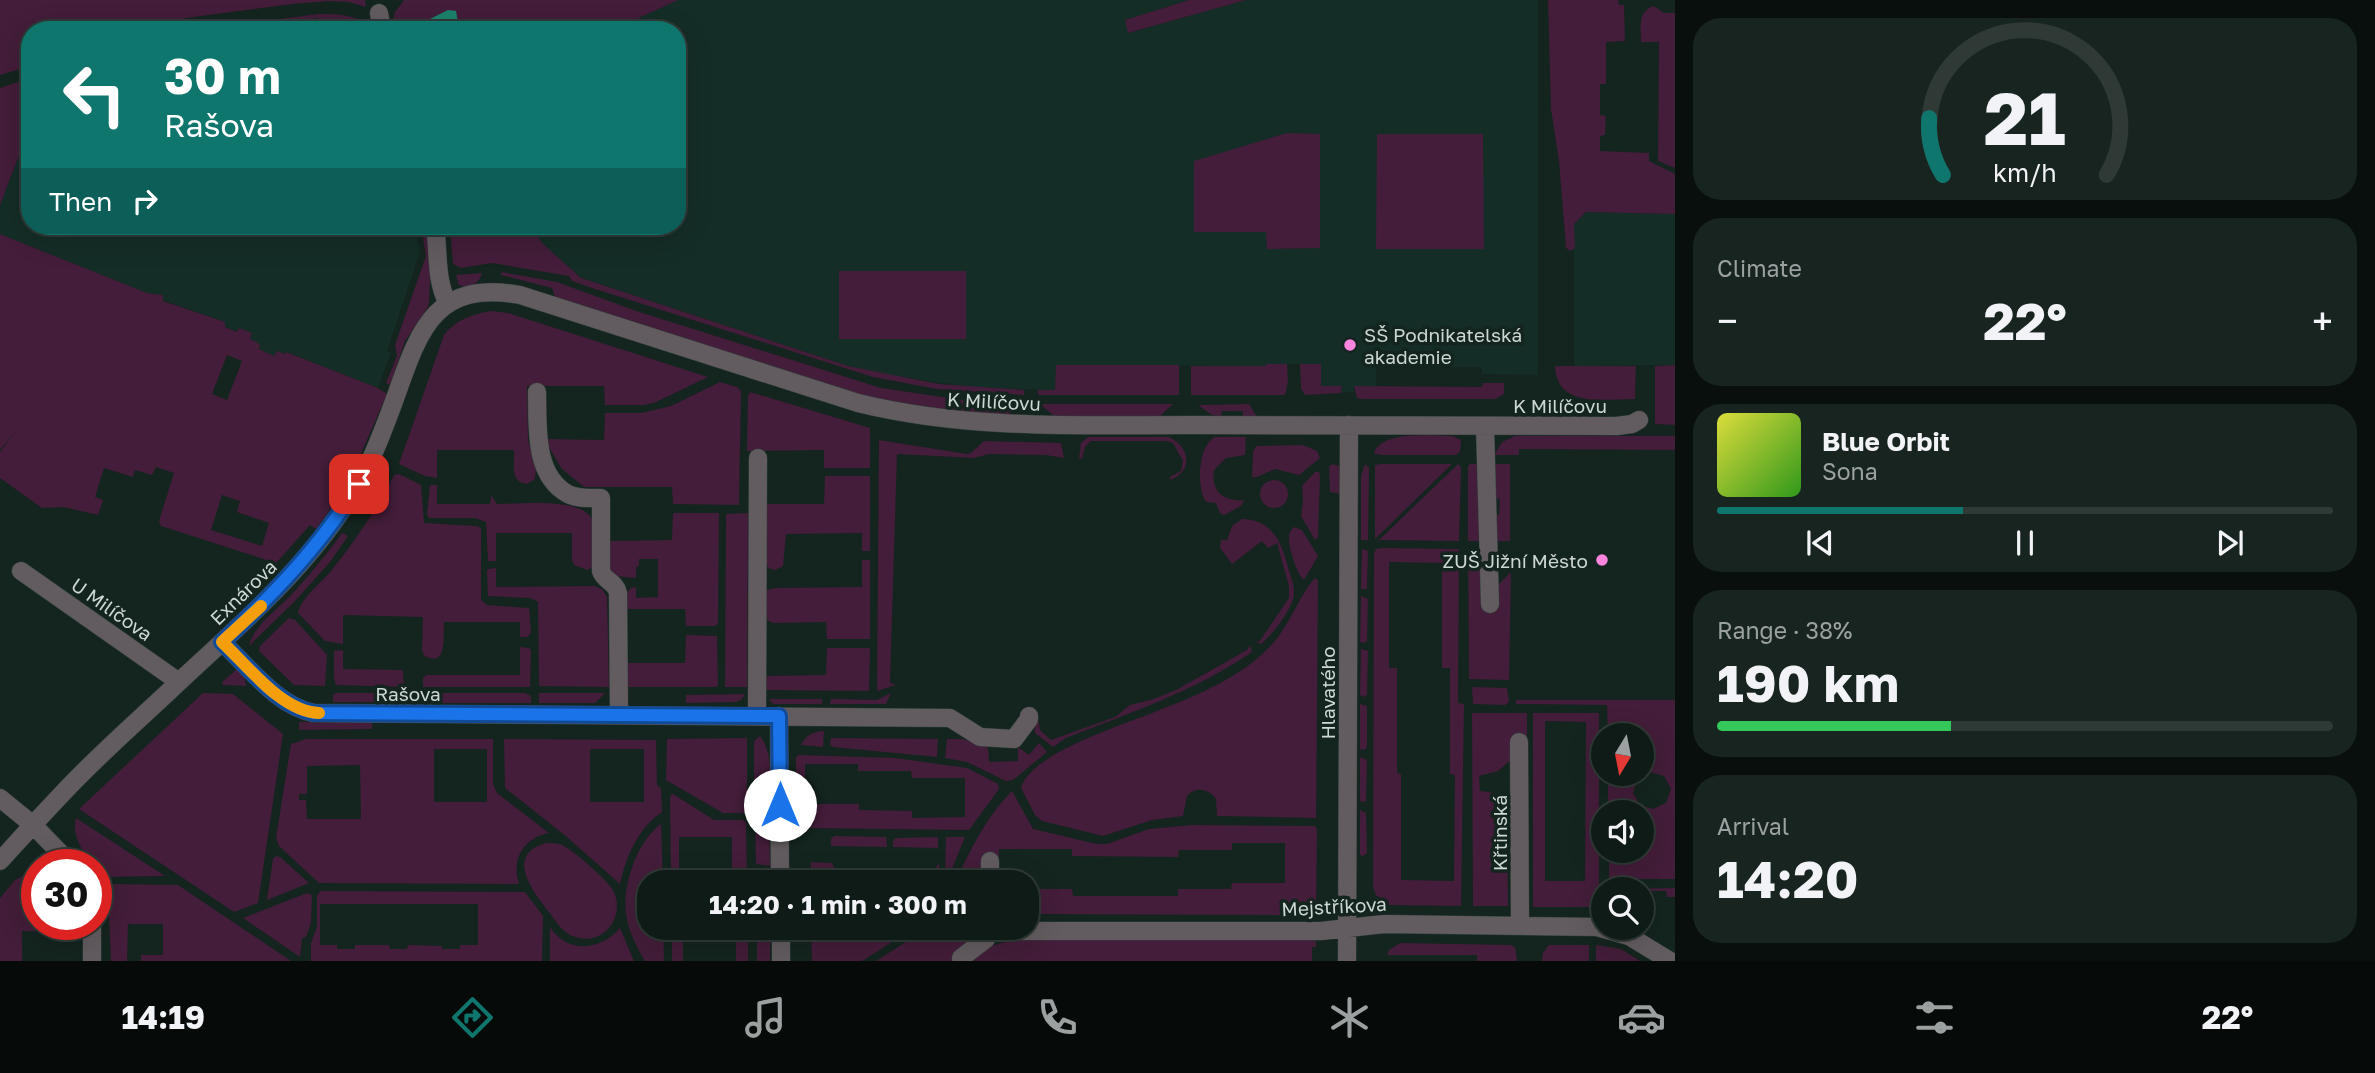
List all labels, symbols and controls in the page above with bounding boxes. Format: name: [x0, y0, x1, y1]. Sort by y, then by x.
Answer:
text: 30 m: [164, 46, 281, 105]
icon: left: [49, 49, 140, 140]
text: 21: [1984, 74, 2066, 161]
text: Rašova: [164, 106, 274, 144]
text: km/h: [1993, 157, 2057, 188]
icon: right: [126, 182, 164, 220]
text: Then: [49, 186, 112, 217]
text: Climate: [1717, 254, 1802, 282]
text: 22°: [1983, 289, 2067, 351]
text: −: [1717, 298, 1738, 343]
text: +: [2312, 298, 2333, 343]
place label: SŠ Podnikatelská akademie: [1364, 323, 1522, 368]
marker: SŠ Podnikatelská akademie: [1342, 337, 1358, 353]
street label: K Milíčovu: [946, 387, 1042, 415]
street label: K Milíčovu: [1513, 394, 1607, 417]
text: Blue Orbit: [1822, 426, 1950, 457]
pin: [329, 454, 389, 514]
text: Sona: [1822, 457, 1878, 485]
icon: arrive: [340, 465, 378, 503]
icon: previous: [1801, 524, 1839, 562]
icon: pause: [2006, 524, 2044, 562]
icon: next: [2211, 524, 2249, 562]
place label: ZUŠ Jižní Město: [1443, 549, 1588, 572]
marker: ZUŠ Jižní Město: [1594, 552, 1610, 568]
street label: Exnárova: [205, 555, 281, 629]
street label: U Milíčova: [67, 573, 157, 645]
text: Range · 38%: [1717, 616, 1852, 644]
street label: Hlavatého: [1316, 646, 1339, 740]
text: 190 km: [1717, 651, 1899, 713]
street label: Rašova: [375, 682, 441, 705]
north arrow: [1591, 723, 1654, 786]
map controls: [1591, 723, 1654, 940]
position arrow: [743, 768, 817, 842]
street label: Křtinská: [1488, 795, 1511, 871]
button: sound: [1591, 800, 1654, 863]
text: Arrival: [1717, 812, 1789, 840]
text: 14:20: [1717, 847, 1858, 909]
speed limit sign: 30: [21, 849, 112, 940]
button: search: [1591, 877, 1654, 940]
text: 14:20 · 1 min · 300 m: [709, 889, 967, 920]
street label: Mejstříkova: [1281, 892, 1387, 920]
icon: directions: [448, 993, 497, 1042]
icon: music: [741, 993, 790, 1042]
icon: phone: [1033, 993, 1082, 1042]
icon: climate: [1325, 993, 1374, 1042]
icon: car: [1617, 993, 1666, 1042]
icon: filters: [1910, 993, 1959, 1042]
text: 14:19: [122, 998, 205, 1036]
text: 22°: [2202, 998, 2253, 1036]

